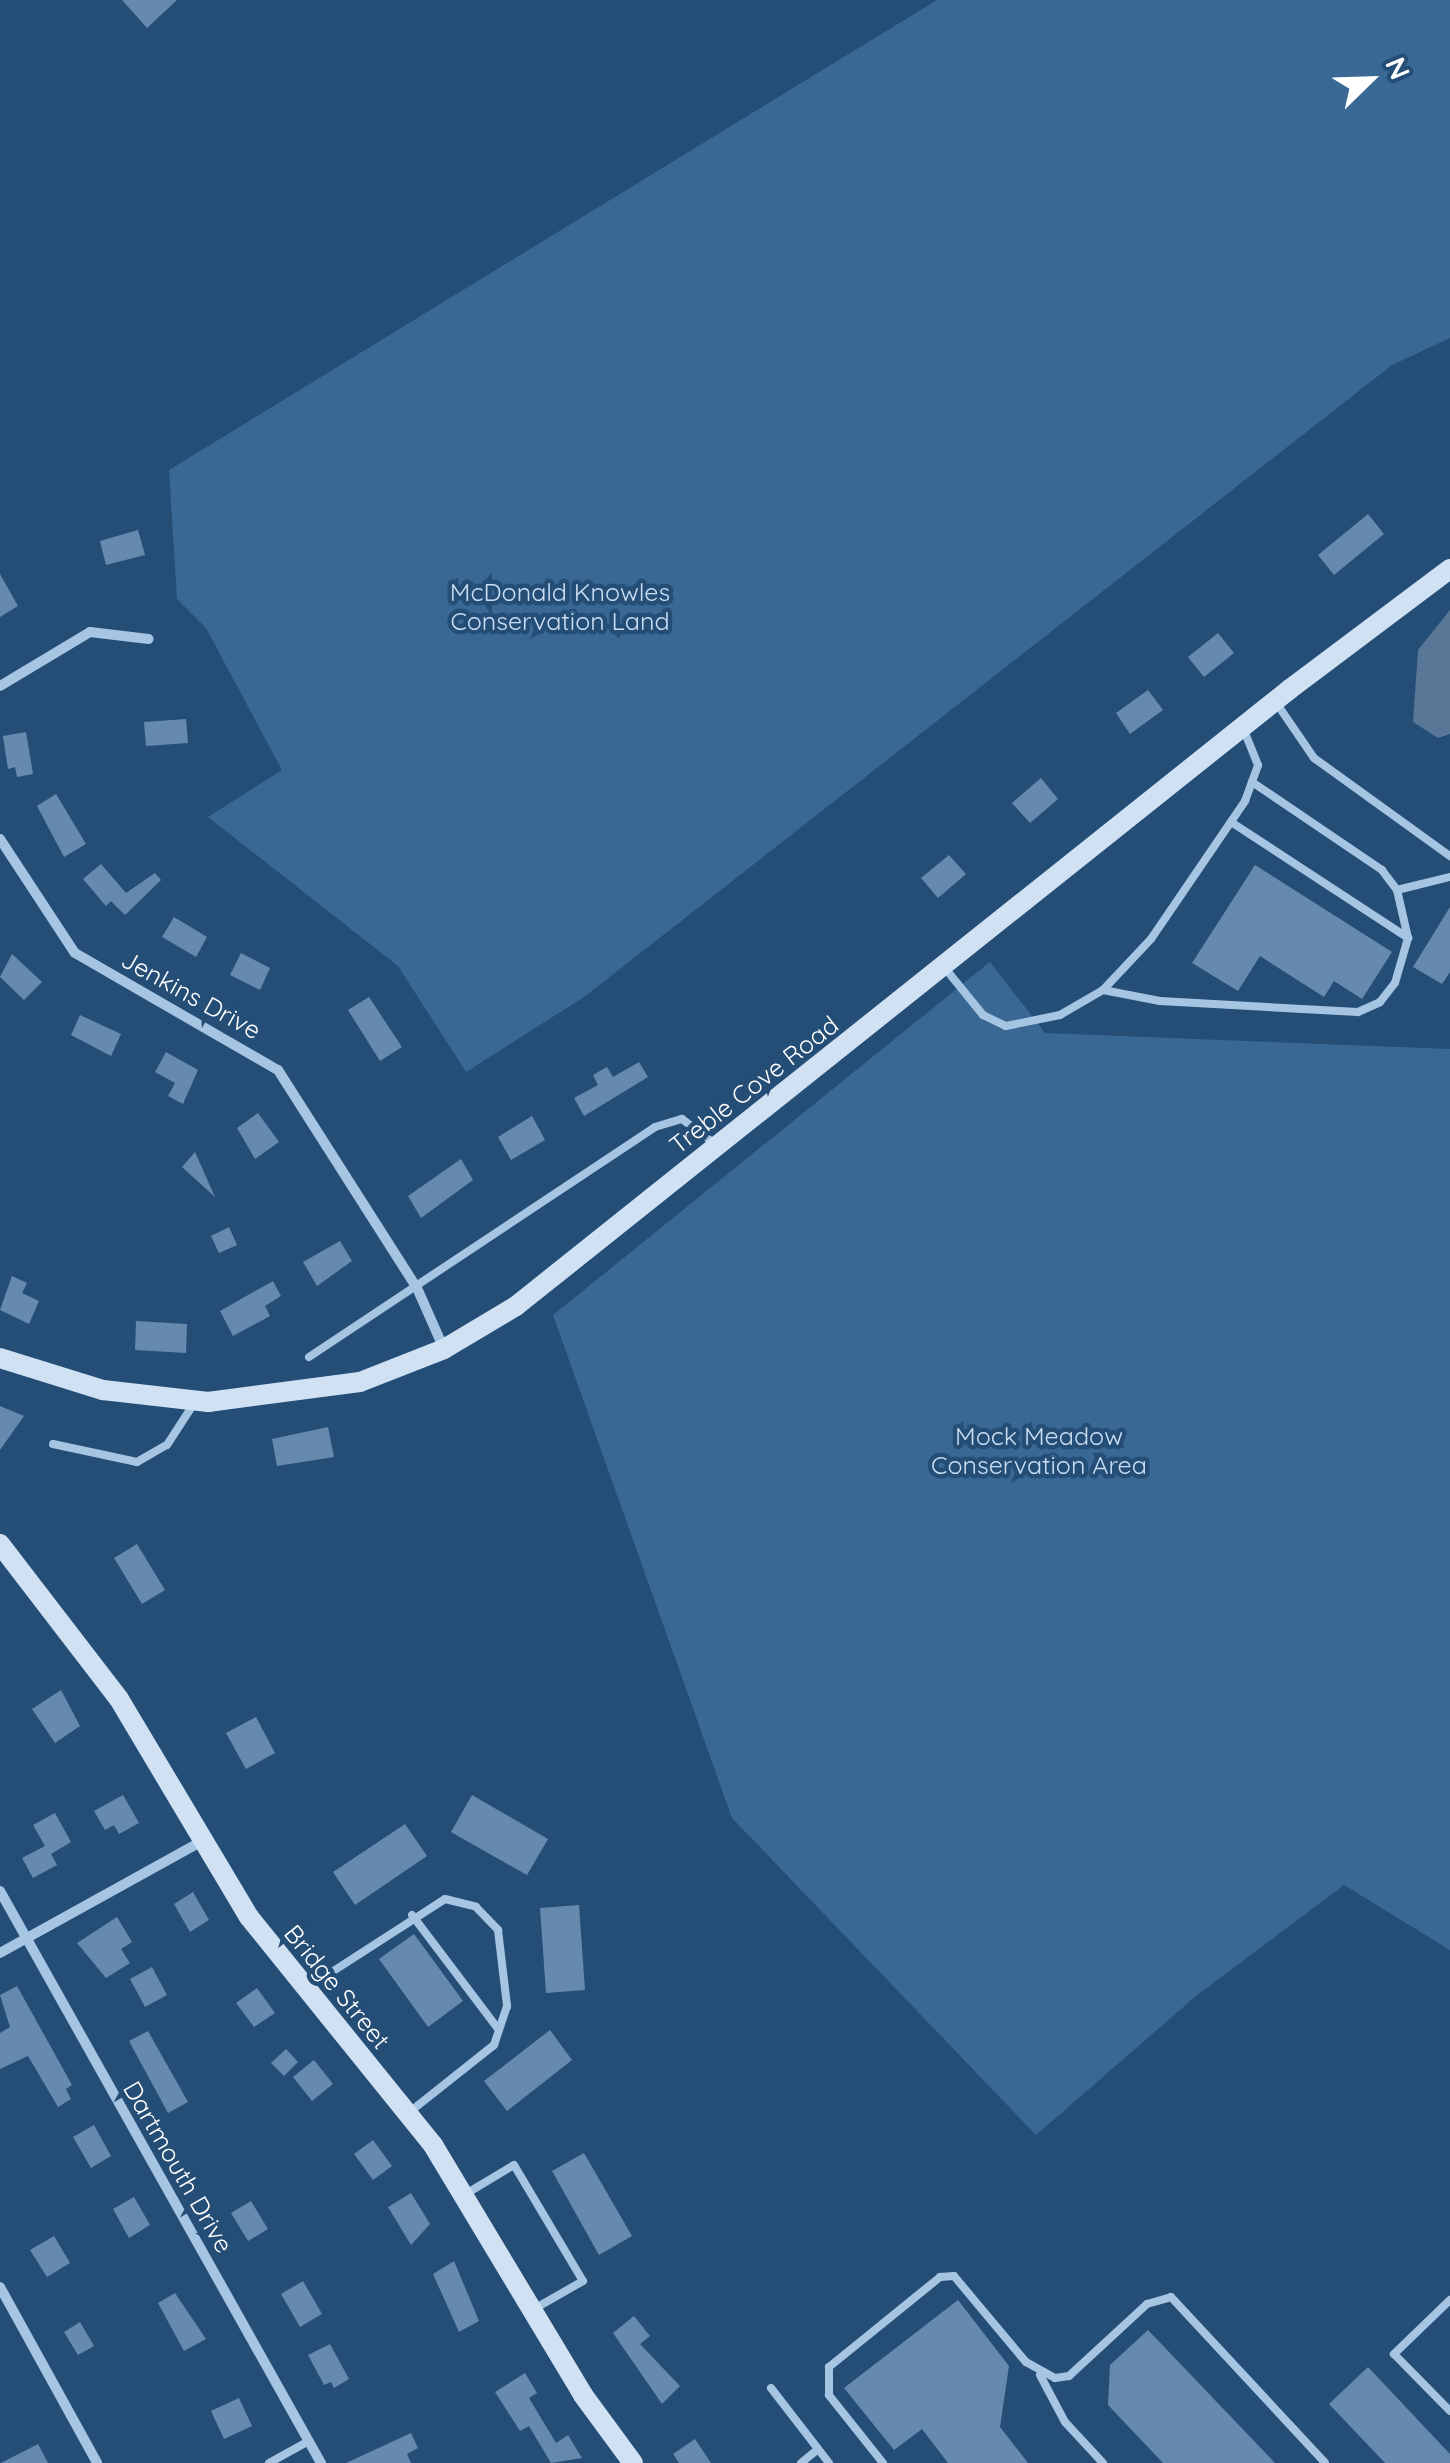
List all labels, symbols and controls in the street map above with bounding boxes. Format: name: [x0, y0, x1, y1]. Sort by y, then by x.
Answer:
north arrow: [1320, 30, 1420, 130]
text: N: [1378, 52, 1418, 84]
park label: McDonald Knowles Conservation Land: [450, 578, 670, 637]
street label: Jenkins Drive: [116, 944, 266, 1046]
street label: Treble Cove Road: [664, 1010, 844, 1160]
park label: Mock Meadow Conservation Area: [931, 1422, 1147, 1481]
street label: Bridge Street: [278, 1919, 396, 2055]
street label: Dartmouth Drive: [117, 2076, 239, 2258]

